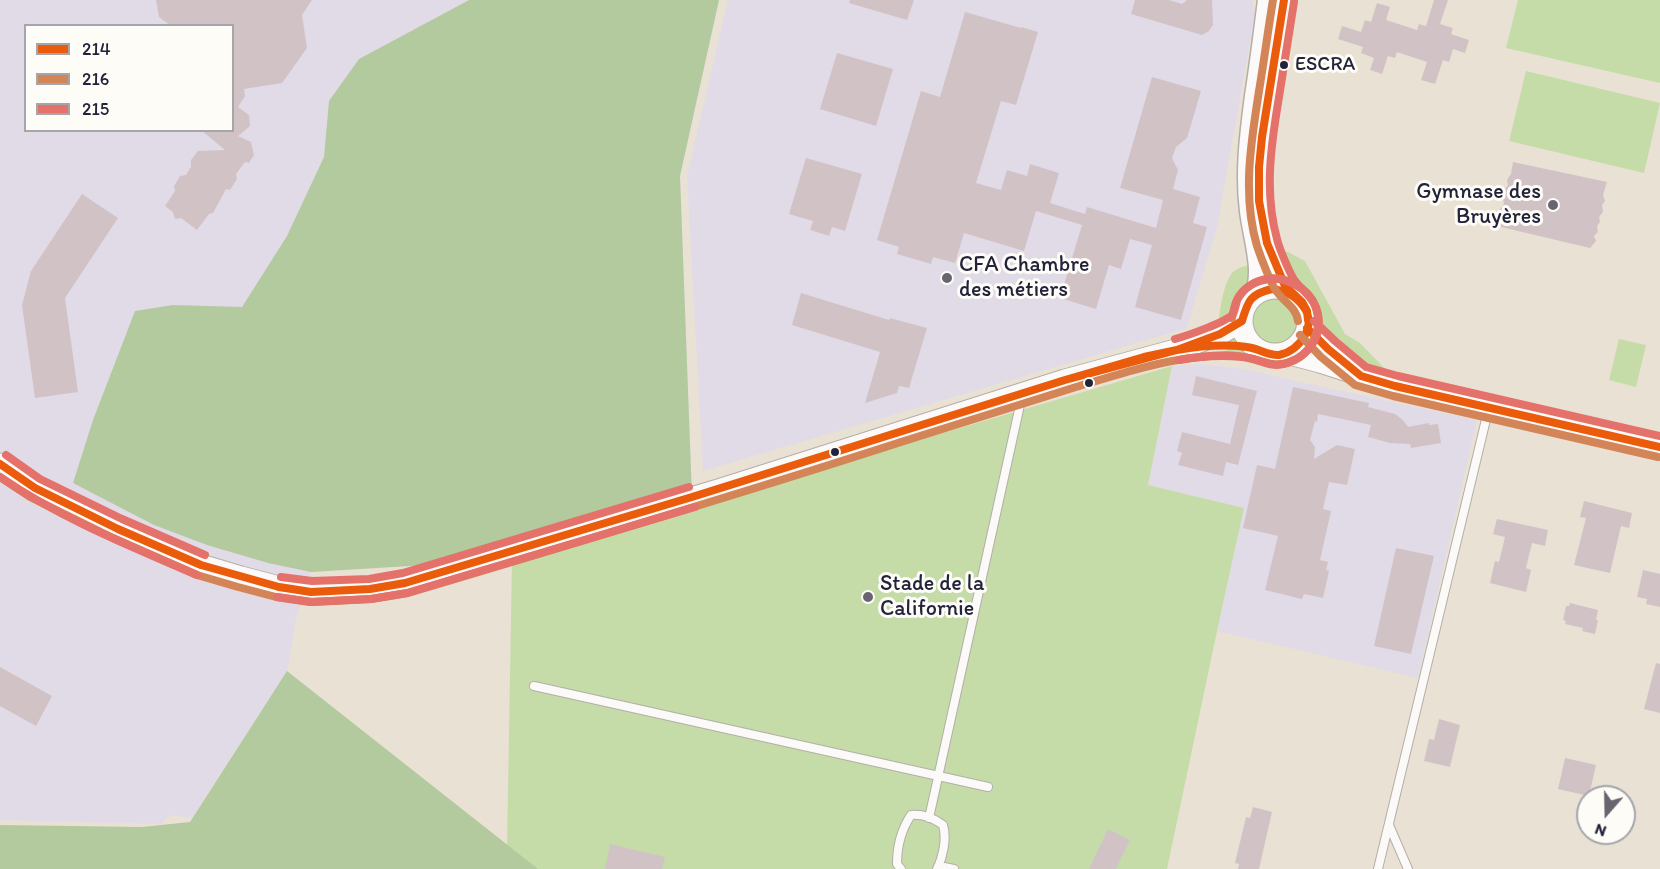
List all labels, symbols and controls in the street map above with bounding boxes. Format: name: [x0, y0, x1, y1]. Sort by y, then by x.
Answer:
legend: [24, 24, 234, 132]
text: 214: [82, 38, 111, 60]
place label: ESCRA: [1295, 53, 1355, 77]
marker: ESCRA: [1278, 59, 1290, 71]
text: 216: [82, 68, 109, 90]
text: 215: [82, 98, 109, 120]
place label: Gymnase des Bruyères: [1416, 179, 1541, 230]
marker: Gymnase des Bruyères: [1546, 198, 1560, 212]
place label: CFA Chambre des métiers: [959, 252, 1089, 304]
marker: CFA Chambre des métiers: [940, 271, 954, 285]
unlabelled marker: [1083, 377, 1095, 389]
unlabelled marker: [829, 446, 841, 458]
place label: Stade de la Californie: [880, 571, 984, 622]
marker: Stade de la Californie: [861, 590, 875, 604]
north arrow: [1576, 785, 1636, 845]
text: N: [1592, 820, 1609, 841]

